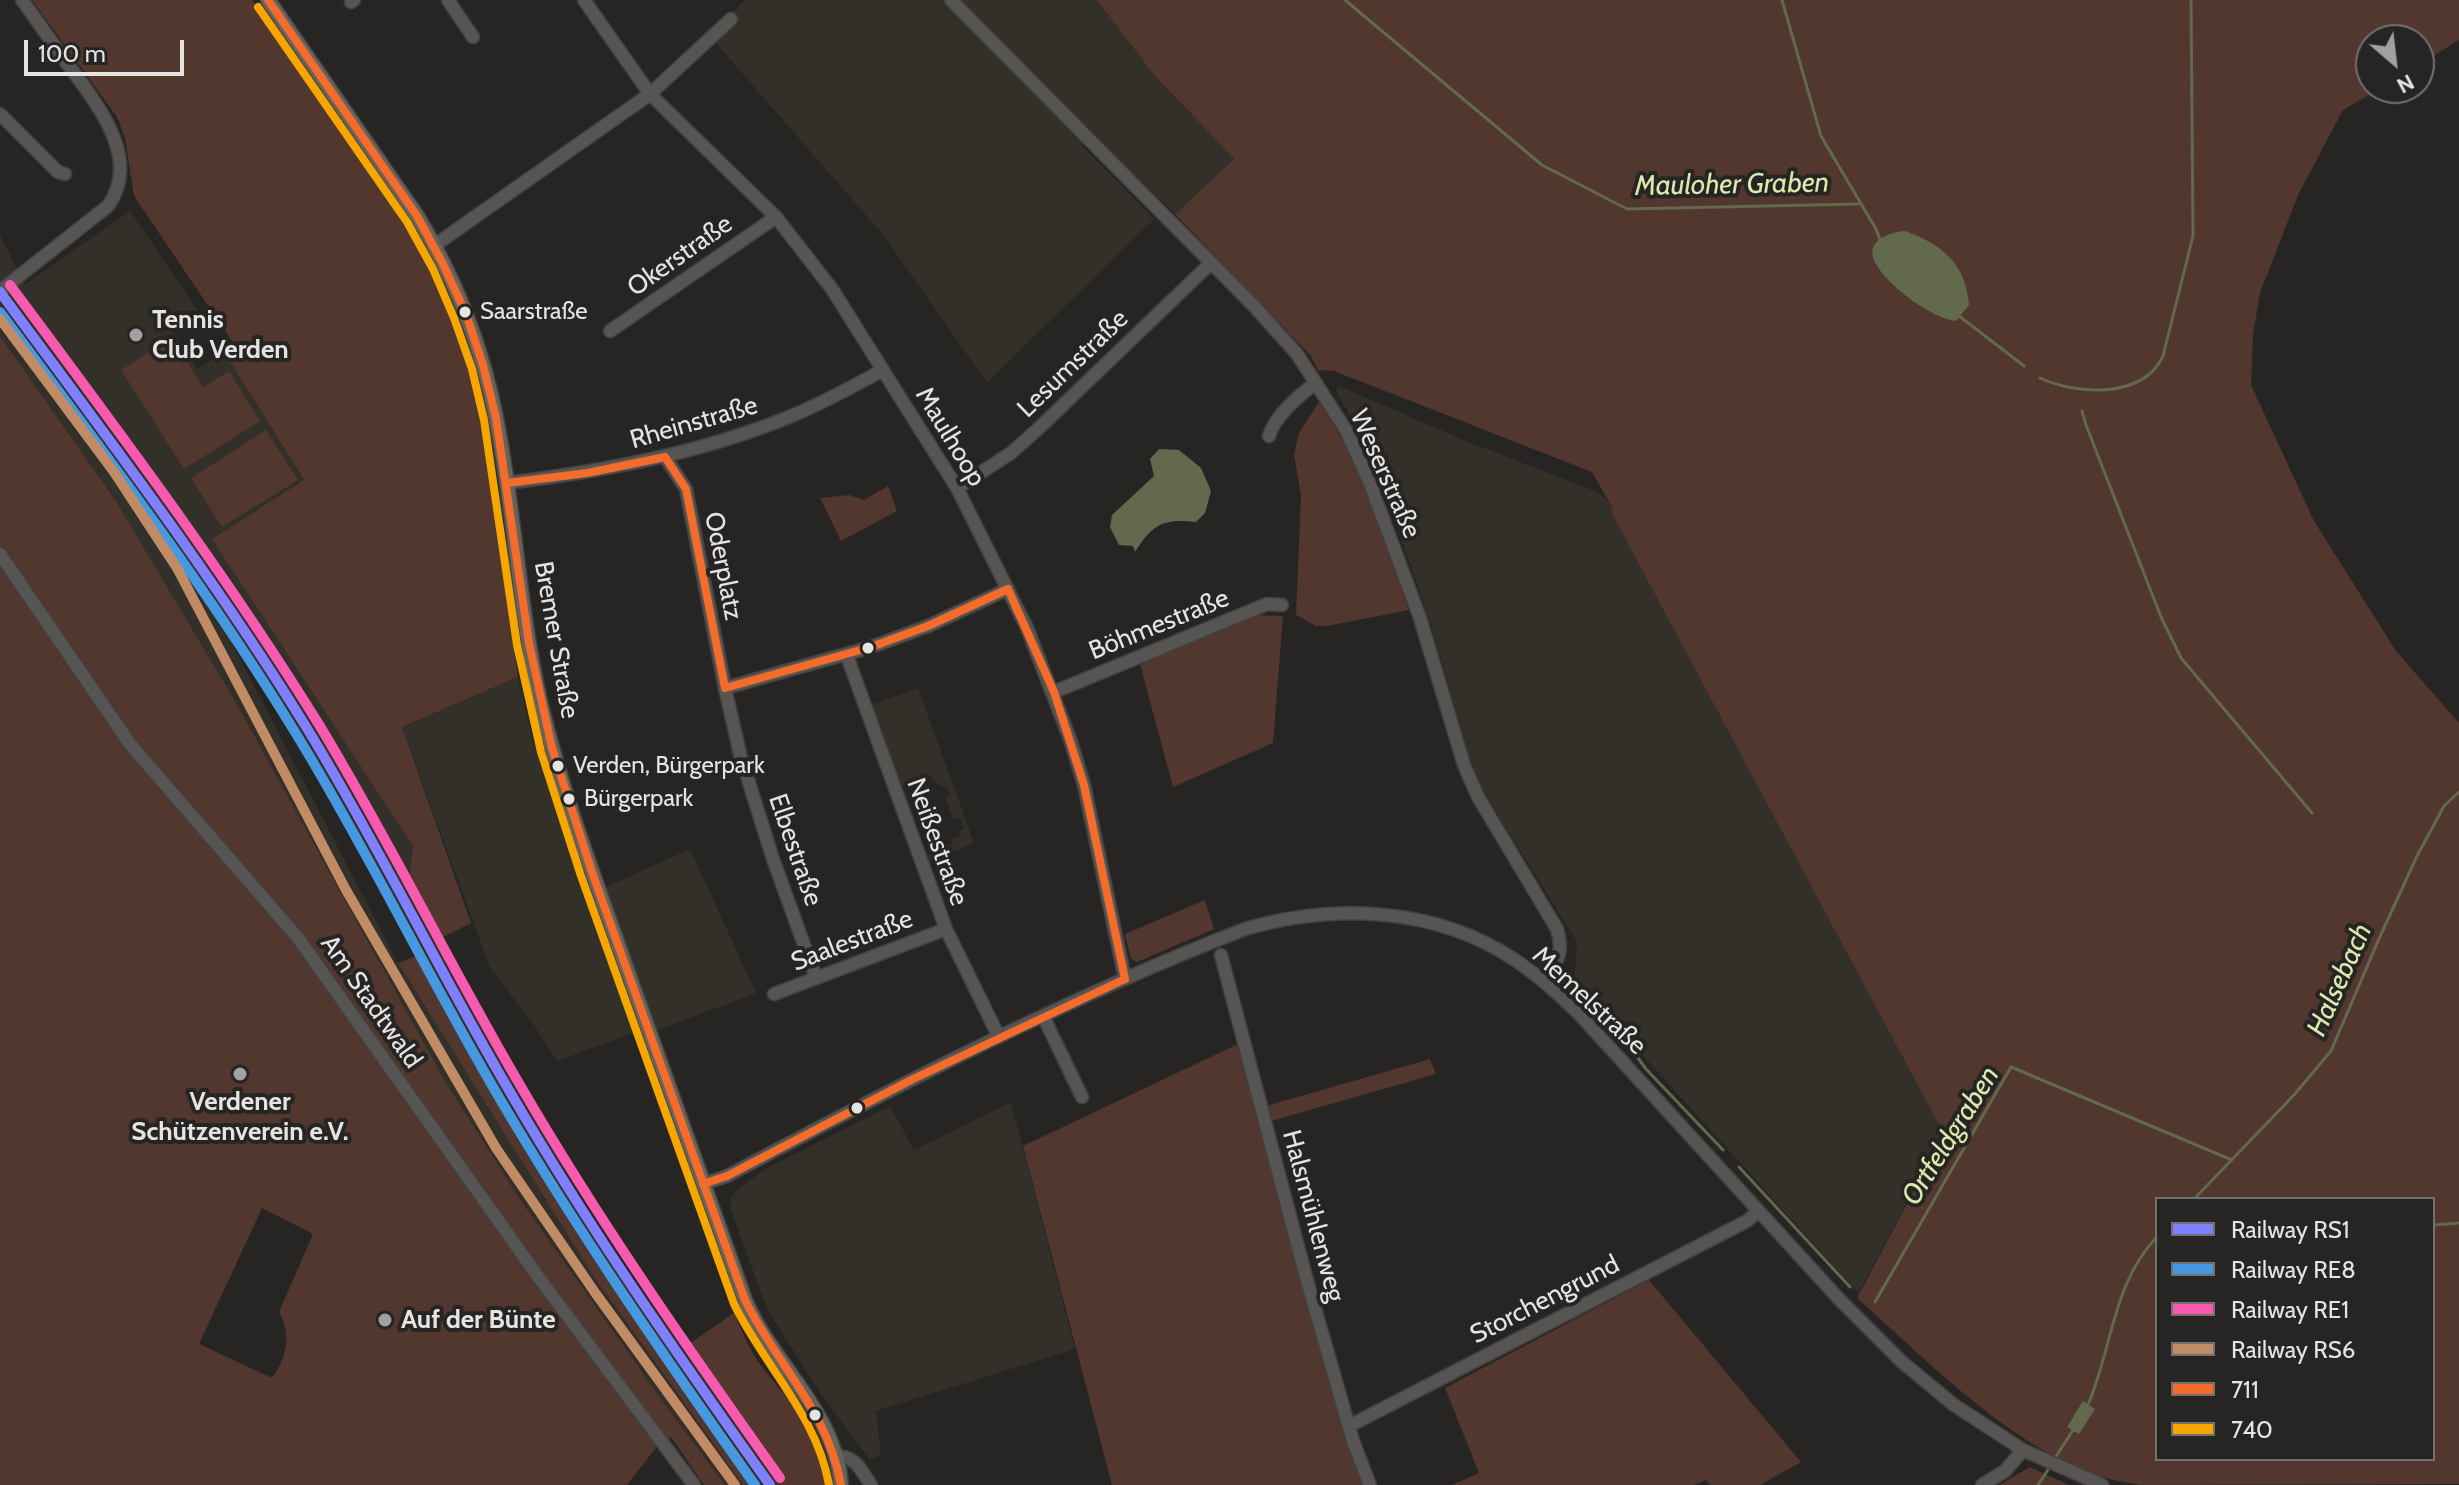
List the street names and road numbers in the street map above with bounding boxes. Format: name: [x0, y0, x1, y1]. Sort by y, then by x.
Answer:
street label: Okerstraße: [622, 209, 738, 303]
street label: Lesumstraße: [1011, 304, 1135, 424]
street label: Maulhoop: [908, 382, 992, 492]
street label: Rheinstraße: [627, 390, 761, 456]
street label: Weserstraße: [1343, 405, 1427, 543]
street label: Oderplatz: [697, 509, 749, 623]
street label: Bremer Straße: [527, 559, 585, 721]
street label: Böhmestraße: [1084, 583, 1234, 667]
street label: Neißestraße: [900, 774, 974, 910]
street label: Elbestraße: [761, 790, 829, 910]
street label: Saalestraße: [787, 904, 917, 978]
street label: Am Stadtwald: [314, 929, 428, 1075]
street label: Memelstraße: [1525, 940, 1653, 1062]
street label: Halsmühlenweg: [1275, 1127, 1351, 1305]
street label: Storchengrund: [1465, 1249, 1625, 1351]

